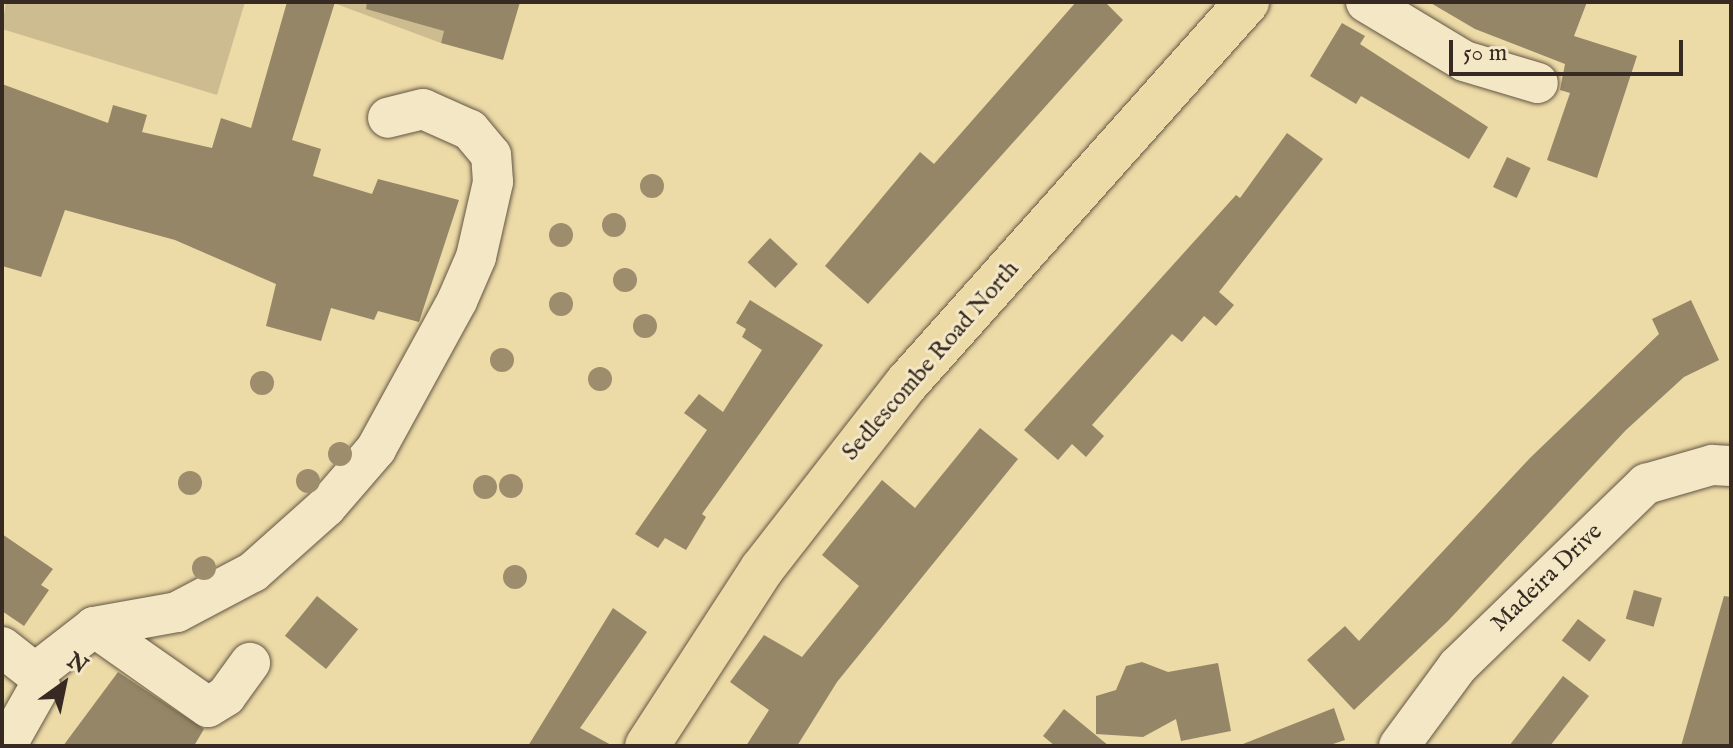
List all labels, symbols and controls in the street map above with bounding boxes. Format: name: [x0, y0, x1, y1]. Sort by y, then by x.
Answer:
scale bar: [1453, 24, 1687, 74]
text: 50 m: [1463, 38, 1507, 69]
street label: Sedlescombe Road North: [836, 255, 1026, 467]
street label: Madeira Drive: [1485, 518, 1609, 638]
north arrow: [24, 644, 104, 724]
text: N: [61, 647, 93, 681]

